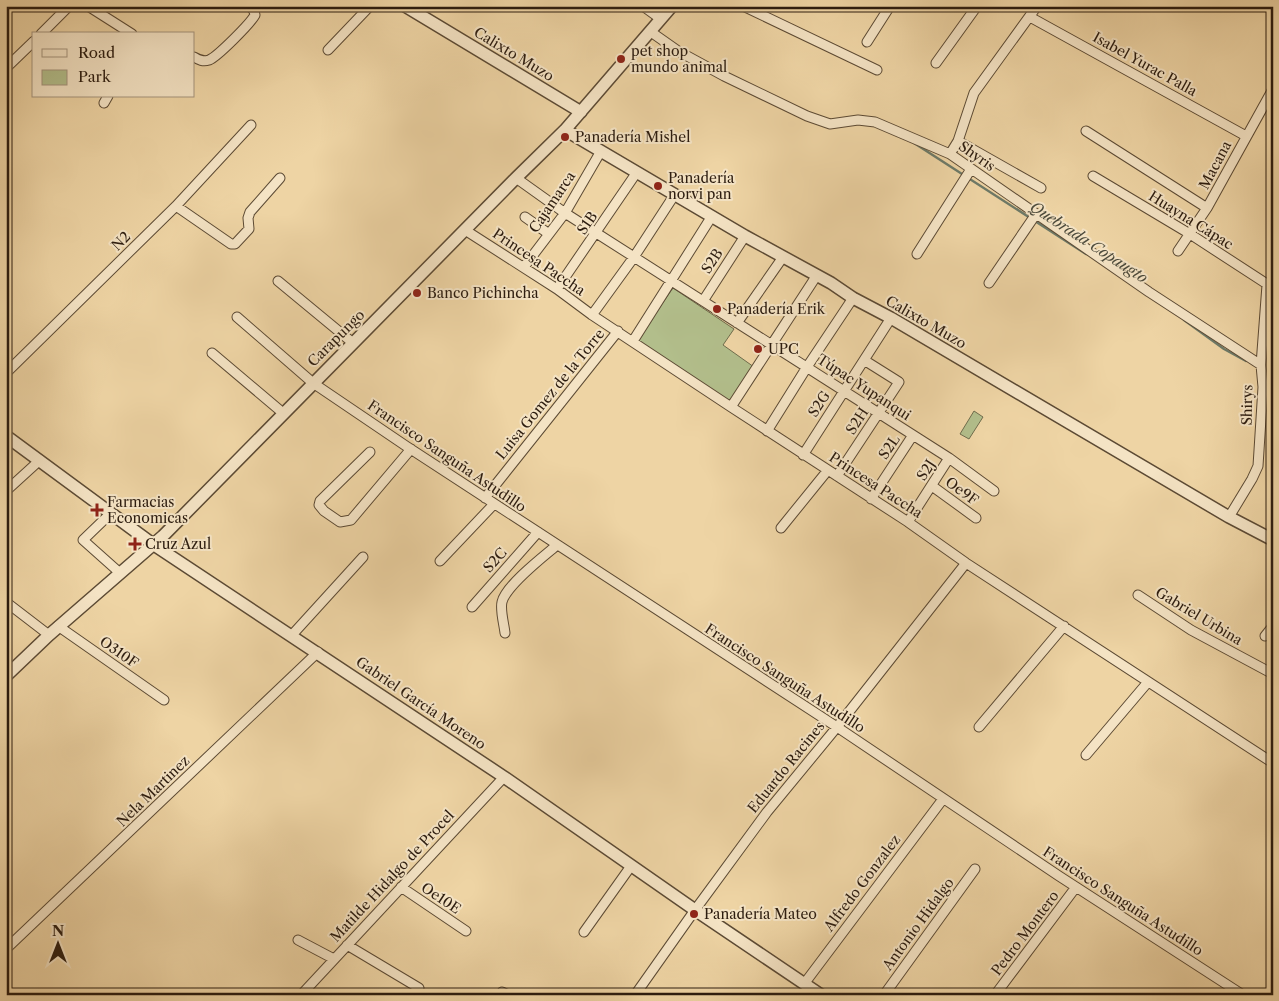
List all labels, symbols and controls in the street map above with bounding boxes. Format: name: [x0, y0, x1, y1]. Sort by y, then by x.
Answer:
street label: Calixto Muzo: [471, 23, 557, 85]
street label: Isabel Yurac Palla: [1090, 28, 1201, 100]
legend: [32, 32, 195, 98]
place label: pet shop mundo animal: [631, 42, 727, 76]
text: Road: [78, 43, 115, 62]
marker: pet shop mundo animal: [615, 53, 627, 65]
text: Park: [78, 67, 112, 86]
place label: Panadería Mishel: [575, 128, 690, 146]
marker: Panadería Mishel: [559, 131, 571, 143]
street label: Shyris: [955, 137, 999, 175]
street label: Macana: [1195, 137, 1236, 192]
street label: Cajamarca: [525, 167, 579, 236]
place label: Panadería norvi pan: [668, 169, 735, 203]
marker: Panadería norvi pan: [652, 180, 664, 192]
street label: Huayna Cápac: [1145, 187, 1237, 253]
water label: Quebrada Copaugto: [1027, 197, 1151, 287]
street label: S1B: [573, 208, 601, 238]
street label: Princesa Paccha: [489, 224, 589, 300]
street label: N2: [108, 228, 134, 254]
street label: S2B: [697, 245, 727, 277]
place label: Banco Pichincha: [427, 284, 539, 302]
marker: Banco Pichincha: [411, 287, 423, 299]
street label: Calixto Muzo: [882, 292, 970, 352]
place label: Panadería Erik: [727, 300, 826, 318]
marker: Panadería Erik: [711, 303, 723, 315]
street label: Carapungo: [304, 306, 368, 370]
street label: Luisa Gomez de la Torre: [492, 325, 608, 463]
place label: UPC: [768, 340, 799, 358]
marker: UPC: [752, 343, 764, 355]
street label: Túpac Yupanqui: [814, 350, 914, 424]
street label: Shirys: [1238, 384, 1256, 426]
street label: S2G: [804, 387, 834, 421]
street label: Francisco Sanguña Astudillo: [364, 396, 530, 516]
street label: S2H: [842, 404, 872, 438]
street label: S2L: [874, 431, 904, 463]
street label: Princesa Paccha: [826, 448, 927, 522]
street label: S2J: [913, 456, 939, 484]
street label: Oe9F: [942, 473, 982, 509]
place label: Farmacias Economicas: [107, 493, 188, 527]
marker: Farmacias Economicas: [91, 504, 103, 516]
place label: Cruz Azul: [145, 535, 211, 553]
marker: Cruz Azul: [129, 538, 141, 550]
street label: S2C: [479, 544, 511, 576]
street label: Gabriel Urbina: [1152, 583, 1246, 649]
street label: Francisco Sanguña Astudillo: [701, 619, 869, 737]
street label: O310F: [96, 632, 142, 672]
street label: Gabriel García Moreno: [352, 653, 490, 753]
street label: Eduardo Racines: [744, 718, 828, 816]
street label: Nela Martinez: [113, 752, 193, 830]
street label: Matilde Hidalgo de Procel: [326, 806, 458, 946]
street label: Alfredo Gonzalez: [819, 831, 904, 936]
street label: Francisco Sanguña Astudillo: [1039, 842, 1207, 960]
street label: Antonio Hidalgo: [878, 874, 958, 975]
street label: Oe10E: [418, 878, 464, 918]
street label: Pedro Montero: [987, 887, 1063, 979]
place label: Panadería Mateo: [704, 905, 817, 923]
marker: Panadería Mateo: [688, 908, 700, 920]
north arrow: [32, 918, 82, 968]
text: N: [52, 922, 64, 940]

